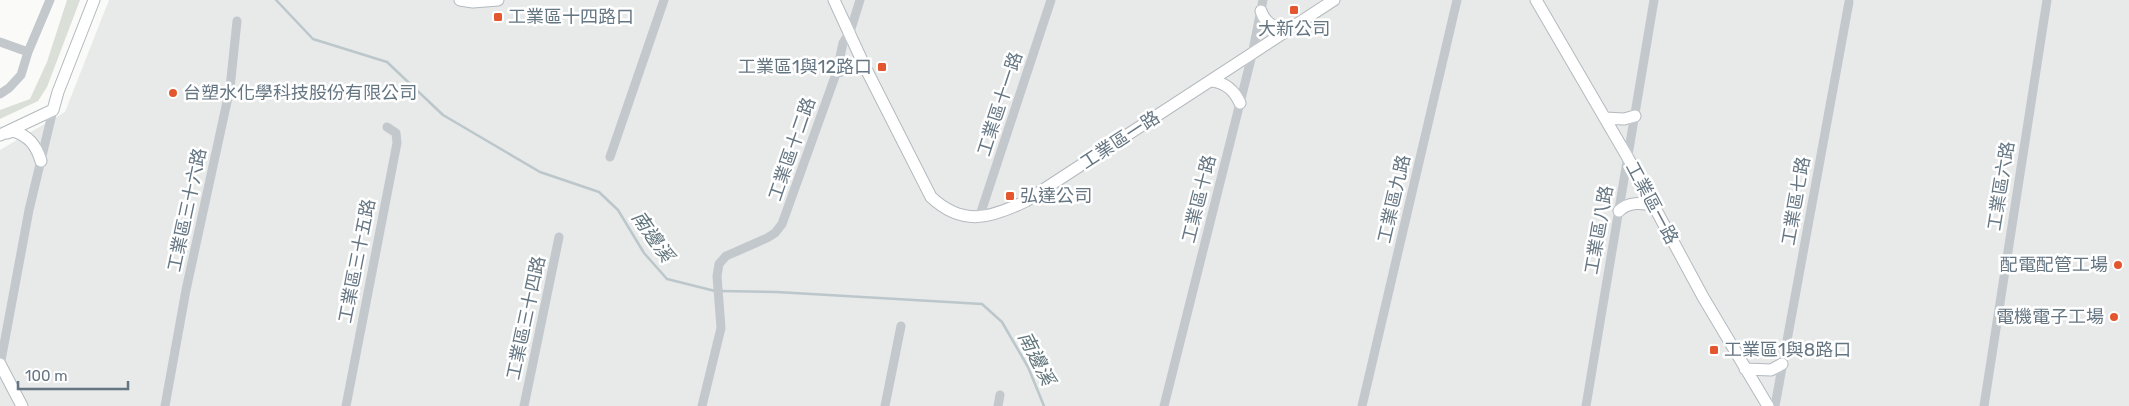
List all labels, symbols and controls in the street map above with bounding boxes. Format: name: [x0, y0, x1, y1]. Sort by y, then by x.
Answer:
marker: 大新公司: [1288, 4, 1300, 16]
place label: 工業區十四路口: [508, 6, 634, 28]
marker: 工業區十四路口: [492, 11, 504, 23]
place label: 大新公司: [1258, 18, 1330, 40]
street label: 工業區十一路: [973, 49, 1027, 159]
place label: 工業區1與12路口: [738, 56, 872, 78]
marker: 工業區1與12路口: [876, 61, 888, 73]
place label: 台塑水化學科技股份有限公司: [183, 82, 417, 104]
marker: 台塑水化學科技股份有限公司: [167, 87, 179, 99]
street label: 工業區十二路: [764, 94, 820, 204]
street label: 工業區一路: [1076, 106, 1164, 174]
street label: 工業區六路: [1983, 140, 2019, 232]
street label: 工業區三十六路: [163, 146, 211, 274]
street label: 工業區十路: [1177, 153, 1221, 245]
street label: 工業區九路: [1373, 153, 1415, 245]
street label: 工業區七路: [1777, 155, 1815, 247]
street label: 工業區一路: [1621, 158, 1683, 248]
street label: 工業區八路: [1580, 184, 1618, 276]
place label: 弘達公司: [1020, 185, 1092, 207]
marker: 弘達公司: [1004, 190, 1016, 202]
street label: 工業區三十五路: [334, 197, 380, 325]
water label: 南邊溪: [627, 206, 680, 269]
street label: 工業區三十四路: [502, 254, 550, 382]
place label: 配電配管工場: [2000, 254, 2108, 276]
marker: 配電配管工場: [2112, 259, 2124, 271]
place label: 電機電子工場: [1996, 306, 2104, 328]
marker: 電機電子工場: [2108, 311, 2120, 323]
water label: 南邊溪: [1013, 328, 1061, 392]
place label: 工業區1與8路口: [1724, 339, 1851, 361]
marker: 工業區1與8路口: [1708, 344, 1720, 356]
scale bar: [18, 358, 128, 390]
text: 100 m: [25, 367, 67, 385]

